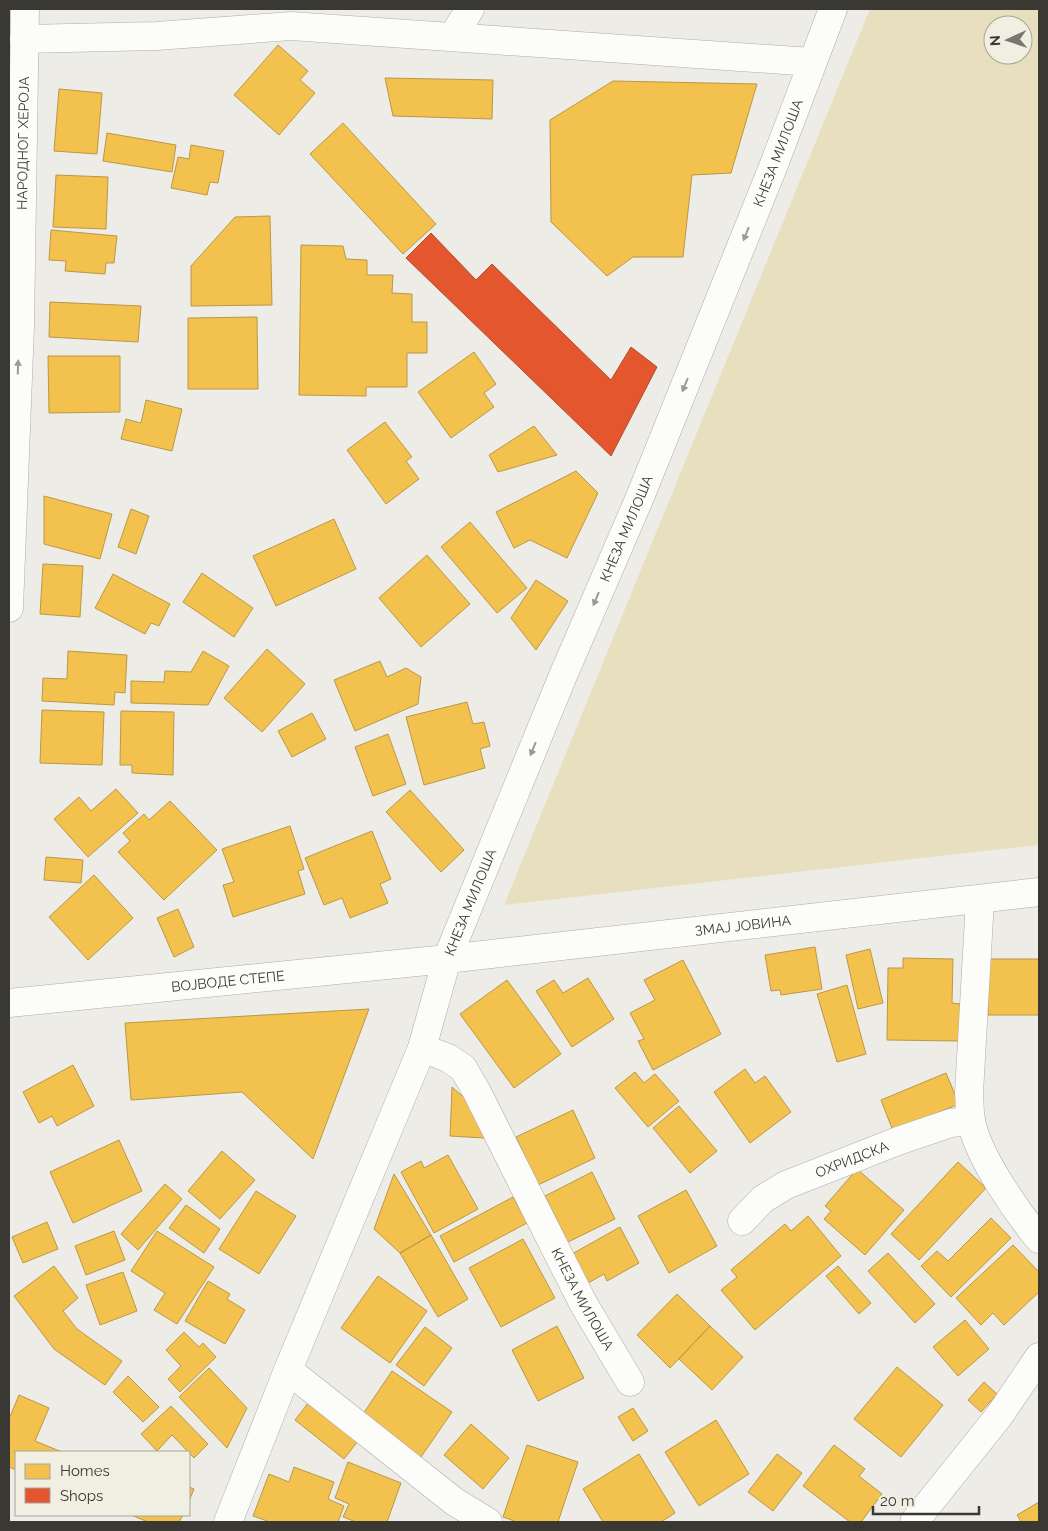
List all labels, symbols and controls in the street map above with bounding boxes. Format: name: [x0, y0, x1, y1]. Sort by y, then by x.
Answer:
north arrow: [983, 15, 1033, 65]
text: N: [987, 35, 1003, 46]
street label: НАРОДНОГ ХЕРОЈА: [14, 76, 32, 210]
street label: КНЕЗА МИЛОША: [750, 96, 806, 209]
one-way arrow: [742, 227, 750, 242]
one-way arrow: [14, 358, 22, 374]
one-way arrow: [681, 377, 689, 392]
street label: КНЕЗА МИЛОША: [596, 472, 656, 584]
one-way arrow: [591, 592, 599, 606]
one-way arrow: [528, 742, 536, 756]
street label: КНЕЗА МИЛОША: [441, 846, 499, 958]
street label: ЗМАЈ ЈОВИНА: [694, 912, 792, 939]
street label: ВОЈВОДЕ СТЕПЕ: [170, 967, 285, 995]
street label: ОХРИДСКА: [813, 1137, 891, 1181]
street label: КНЕЗА МИЛОША: [548, 1245, 617, 1353]
legend: [15, 1451, 190, 1516]
text: Homes: [60, 1462, 110, 1480]
scale bar: [873, 1484, 979, 1516]
text: Shops: [60, 1487, 103, 1505]
text: 20 m: [880, 1492, 915, 1510]

